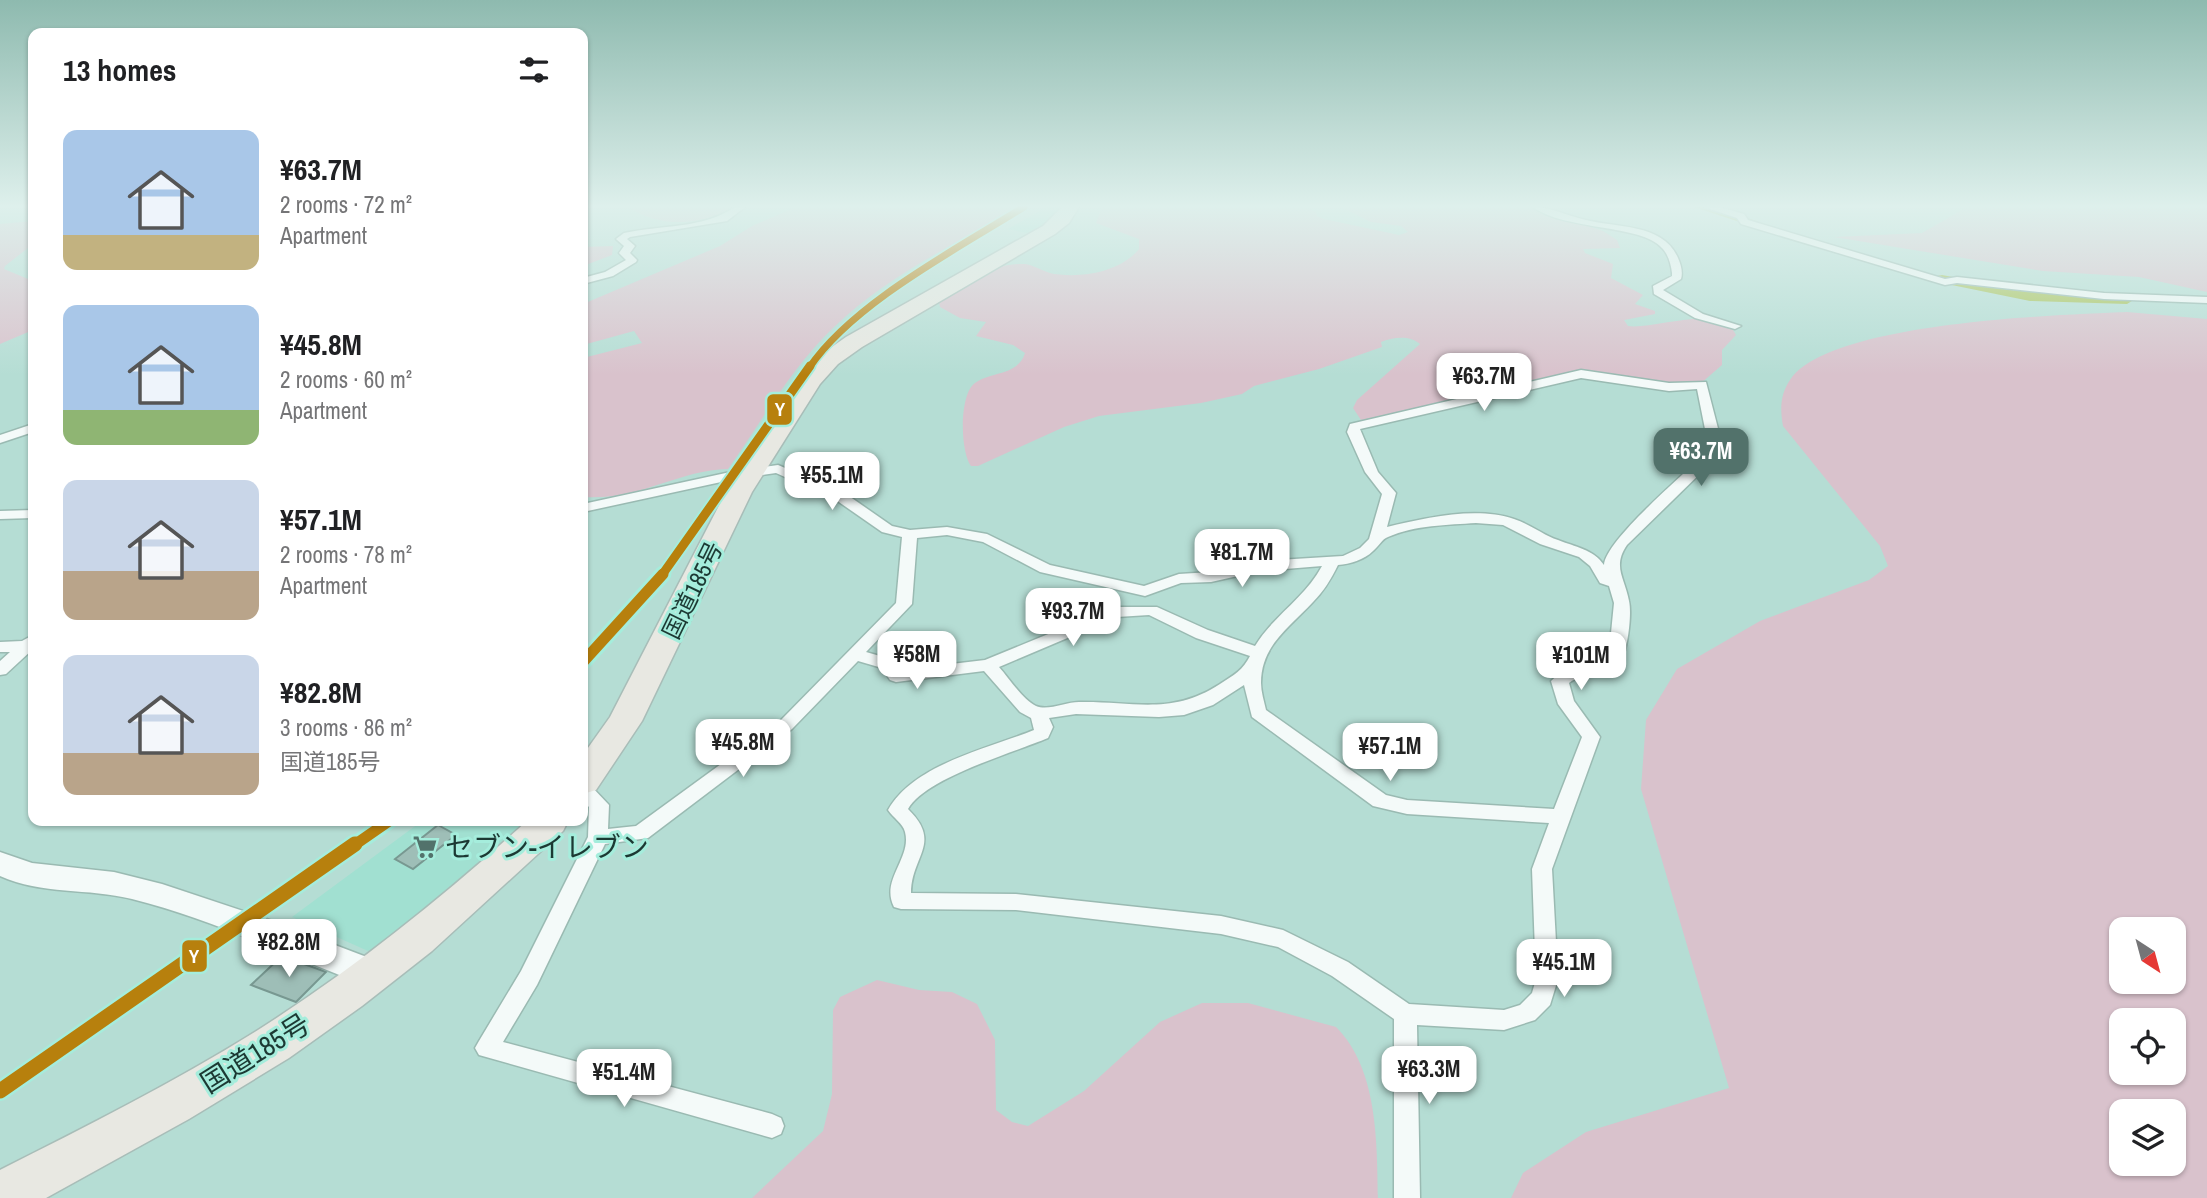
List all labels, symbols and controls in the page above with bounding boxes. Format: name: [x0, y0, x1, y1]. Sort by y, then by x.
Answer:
text: 13 homes: [63, 50, 177, 90]
icon: filters: [515, 51, 553, 89]
text: ¥63.7M: [280, 149, 362, 189]
icon: home: [119, 158, 203, 242]
text: 2 rooms · 72 m²: [280, 189, 412, 220]
text: Apartment: [280, 220, 367, 251]
text: ¥45.8M: [280, 324, 362, 364]
icon: home: [119, 333, 203, 417]
pin: ¥63.7M: [1427, 354, 1541, 413]
text: ¥63.7M: [1453, 360, 1515, 391]
text: 2 rooms · 60 m²: [280, 364, 412, 395]
line badge: Y: [766, 393, 793, 426]
text: Apartment: [280, 395, 367, 426]
text: Y: [775, 396, 786, 422]
pin: ¥63.7M: [1644, 428, 1758, 488]
text: ¥63.7M: [1670, 435, 1732, 466]
pin: ¥55.1M: [775, 452, 889, 512]
text: ¥55.1M: [801, 459, 863, 490]
text: ¥57.1M: [280, 499, 362, 539]
icon: home: [119, 508, 203, 592]
pin: ¥81.7M: [1185, 530, 1299, 589]
street label: 国道185号: [655, 536, 729, 644]
text: ¥81.7M: [1211, 536, 1273, 567]
text: 2 rooms · 78 m²: [280, 539, 412, 570]
text: Apartment: [280, 570, 367, 601]
pin: ¥93.7M: [1016, 588, 1130, 648]
text: ¥93.7M: [1042, 595, 1104, 626]
pin: ¥58M: [876, 632, 958, 691]
pin: ¥101M: [1532, 632, 1630, 692]
text: ¥58M: [893, 638, 941, 669]
text: ¥101M: [1552, 639, 1610, 670]
text: ¥82.8M: [280, 672, 362, 712]
icon: home: [119, 683, 203, 767]
text: 3 rooms · 86 m²: [280, 712, 412, 743]
pin: ¥45.8M: [686, 720, 800, 779]
pin: ¥57.1M: [1333, 724, 1447, 783]
text: ¥45.8M: [712, 726, 774, 757]
text: ¥57.1M: [1359, 730, 1421, 761]
text: 国道185号: [280, 746, 380, 777]
place label: セブン-イレブン: [445, 828, 649, 866]
supermarket icon: セブン-イレブン: [411, 833, 439, 861]
north arrow: [2109, 917, 2186, 994]
map controls: [2109, 917, 2186, 1176]
pin: ¥82.8M: [232, 920, 346, 979]
text: ¥82.8M: [258, 926, 320, 957]
line badge: Y: [181, 939, 208, 973]
pin: ¥45.1M: [1507, 940, 1621, 999]
text: Y: [189, 943, 200, 969]
text: ¥45.1M: [1533, 946, 1595, 977]
street label: 国道185号: [193, 1004, 317, 1102]
button: locate: [2109, 1008, 2186, 1085]
pin: ¥63.3M: [1372, 1046, 1486, 1106]
pin: ¥51.4M: [567, 1050, 681, 1109]
text: ¥63.3M: [1398, 1053, 1460, 1084]
text: ¥51.4M: [593, 1056, 655, 1087]
button: layers: [2109, 1099, 2186, 1176]

